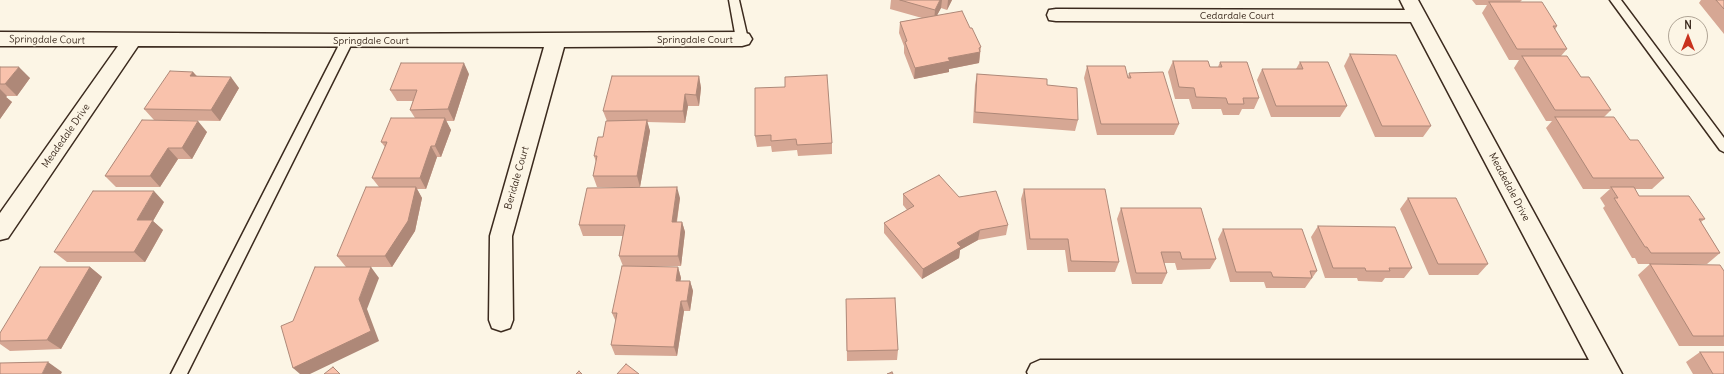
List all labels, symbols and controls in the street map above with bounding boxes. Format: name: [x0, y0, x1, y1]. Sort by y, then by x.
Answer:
street label: Cedardale Court: [1200, 10, 1274, 22]
north arrow: [1668, 16, 1708, 56]
text: N: [1684, 18, 1692, 32]
street label: Springdale Court: [9, 33, 85, 47]
street label: Springdale Court: [657, 34, 733, 46]
street label: Springdale Court: [333, 35, 409, 47]
street label: Meadedale Drive: [39, 102, 93, 170]
street label: Beridale Court: [502, 145, 532, 211]
street label: Meadedale Drive: [1486, 151, 1532, 223]

